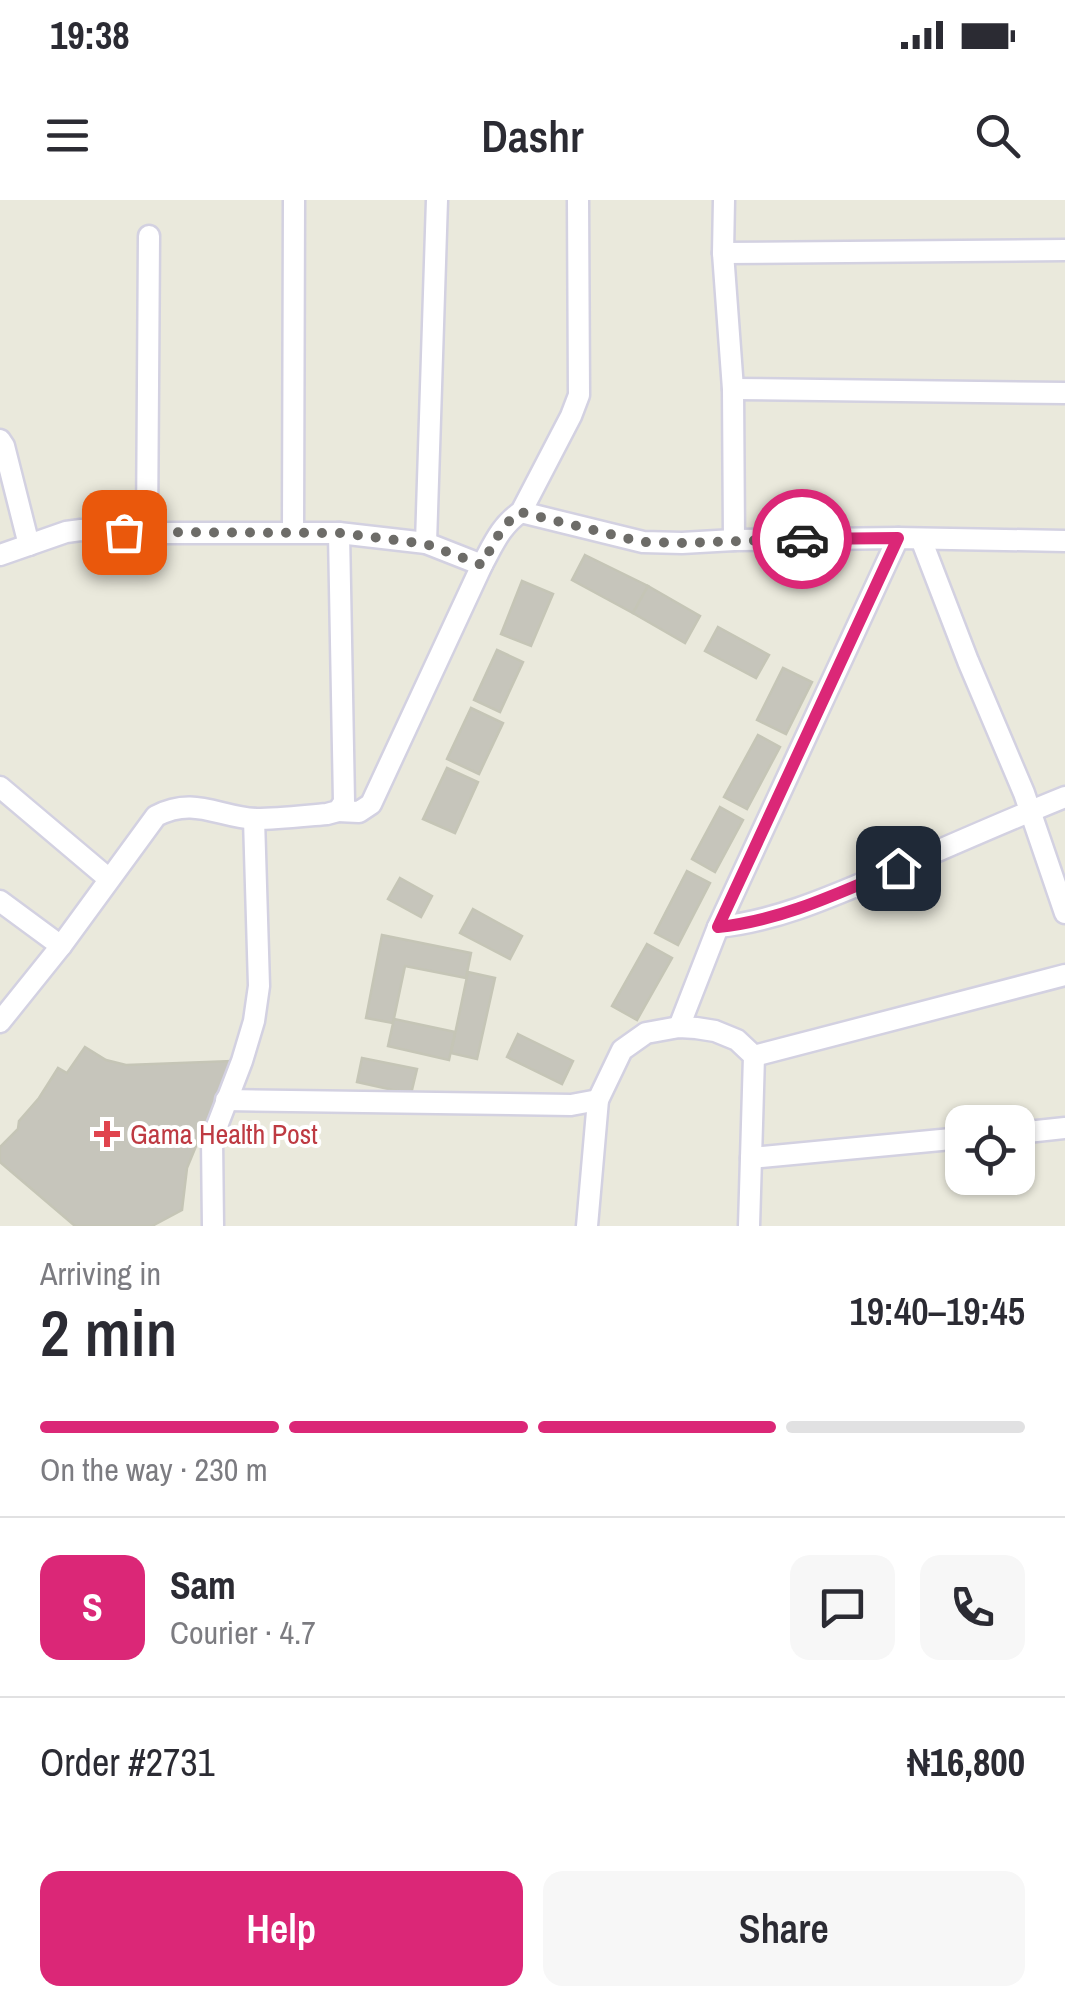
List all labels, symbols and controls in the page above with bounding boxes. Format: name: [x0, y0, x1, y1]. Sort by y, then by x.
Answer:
text: 19:38: [50, 10, 130, 61]
text: Dashr: [481, 105, 584, 166]
icon: menu: [40, 108, 95, 163]
icon: search: [970, 108, 1025, 163]
courier: [752, 489, 852, 589]
pin: [82, 490, 167, 575]
icon: bag: [97, 505, 152, 560]
icon: car: [775, 512, 830, 567]
pin: [856, 826, 941, 911]
icon: home: [871, 841, 926, 896]
map controls: [945, 1105, 1035, 1195]
button: locate: [945, 1105, 1035, 1195]
place label: Gama Health Post: [130, 1115, 318, 1153]
marker: Gama Health Post: [94, 1121, 120, 1147]
text: Arriving in: [40, 1252, 161, 1295]
text: 19:40–19:45: [849, 1286, 1025, 1337]
text: 2 min: [40, 1289, 177, 1376]
text: On the way · 230 m: [40, 1448, 268, 1491]
button: chat: [790, 1555, 895, 1660]
button: phone: [920, 1555, 1025, 1660]
text: Sam: [170, 1560, 236, 1611]
text: S: [82, 1582, 103, 1633]
text: Courier · 4.7: [170, 1611, 316, 1654]
text: Order #2731: [40, 1737, 215, 1788]
text: ₦16,800: [907, 1737, 1025, 1788]
button: Help: [40, 1871, 523, 1986]
button: Share: [543, 1871, 1025, 1986]

